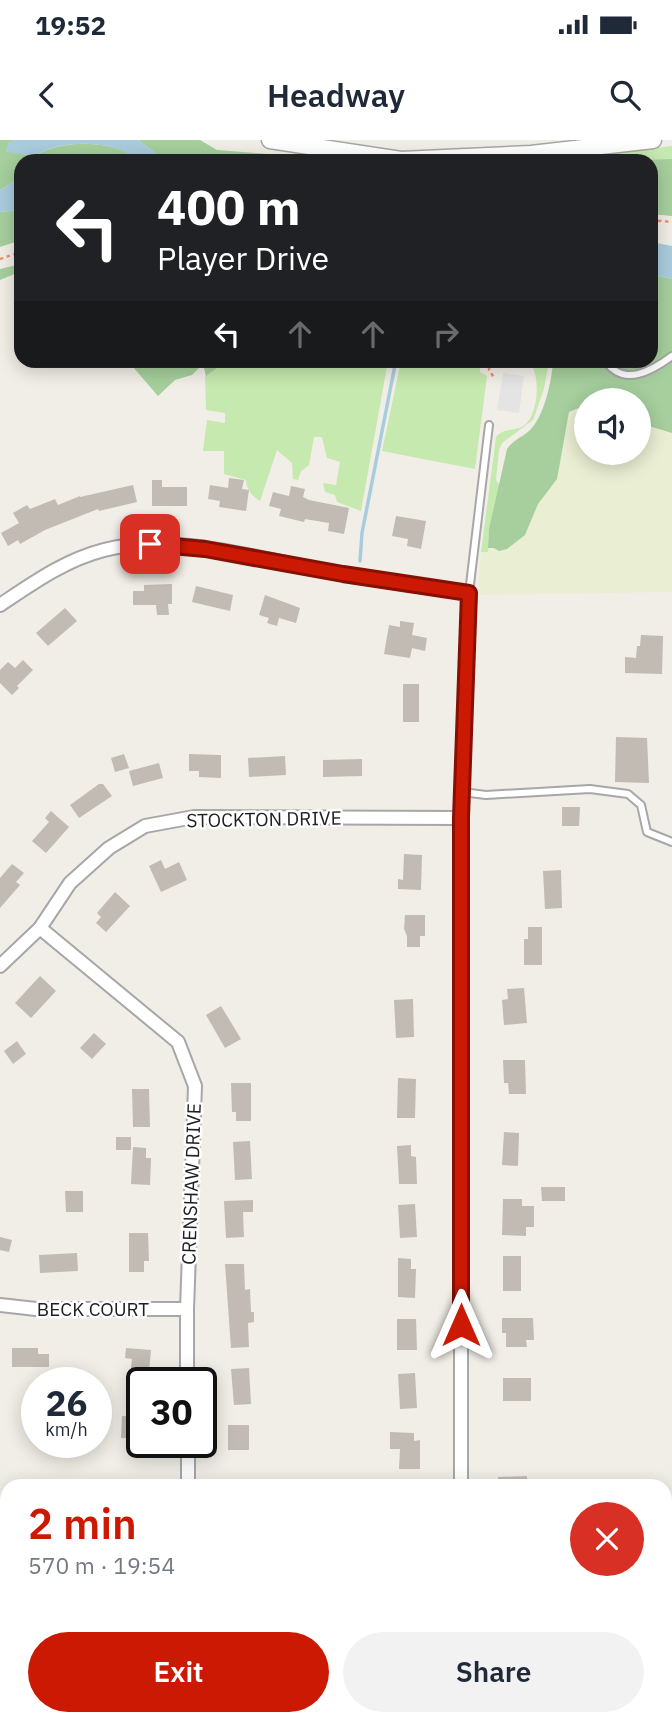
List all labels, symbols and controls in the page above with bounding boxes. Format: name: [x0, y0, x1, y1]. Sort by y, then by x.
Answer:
text: 19:52: [35, 8, 106, 42]
text: Headway: [267, 74, 405, 116]
icon: back: [28, 76, 66, 114]
icon: search: [606, 76, 644, 114]
text: 400 m: [157, 175, 301, 238]
icon: left: [42, 182, 133, 273]
text: Player Drive: [157, 237, 329, 279]
icon: left: [208, 315, 246, 353]
icon: ahead: [281, 315, 319, 353]
icon: ahead: [354, 315, 392, 353]
icon: right: [427, 315, 465, 353]
map controls: [574, 388, 651, 465]
button: sound: [574, 388, 651, 465]
pin: [120, 514, 180, 574]
icon: arrive: [131, 525, 169, 563]
street label: STOCKTON DRIVE: [186, 806, 342, 832]
street label: CRENSHAW DRIVE: [176, 1103, 206, 1265]
position arrow: [424, 1288, 498, 1362]
street label: BECK COURT: [37, 1297, 149, 1321]
speed limit sign: 30: [126, 1367, 217, 1458]
text: 26: [45, 1380, 88, 1426]
text: km/h: [45, 1418, 88, 1441]
text: 2 min: [28, 1496, 137, 1551]
button: close: [570, 1502, 644, 1576]
text: 570 m · 19:54: [28, 1550, 175, 1580]
button: Exit: [28, 1632, 329, 1712]
button: Share: [343, 1632, 644, 1712]

